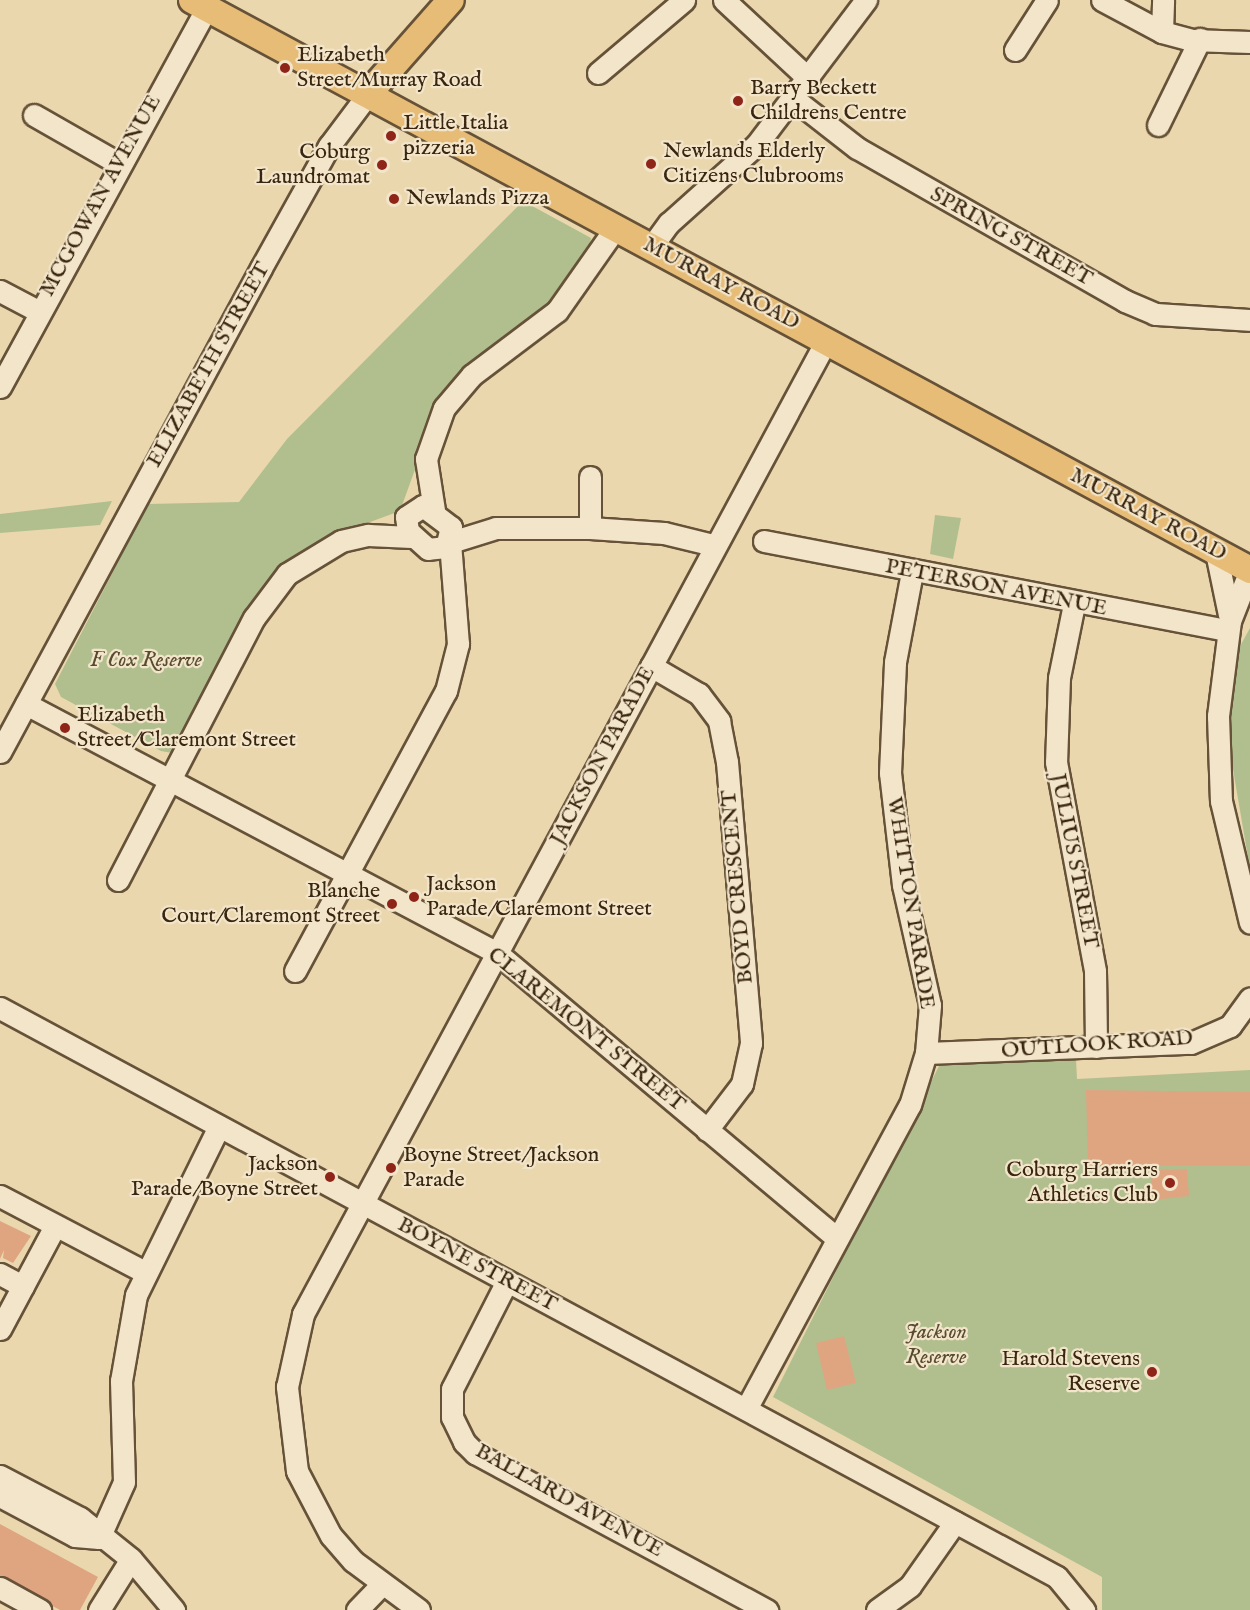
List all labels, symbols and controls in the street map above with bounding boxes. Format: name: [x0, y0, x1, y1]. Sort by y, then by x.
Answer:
place label: Elizabeth Street/Murray Road: [297, 42, 482, 94]
marker: Elizabeth Street/Murray Road: [278, 61, 292, 75]
place label: Barry Beckett Childrens Centre: [750, 75, 907, 126]
street label: MCGOWAN AVENUE: [34, 90, 168, 302]
marker: Barry Beckett Childrens Centre: [731, 94, 745, 108]
place label: Little Italia pizzeria: [403, 110, 508, 162]
marker: Little Italia pizzeria: [384, 129, 398, 143]
place label: Newlands Elderly Citizens Clubrooms: [663, 138, 844, 190]
place label: Coburg Laundromat: [256, 139, 370, 190]
marker: Newlands Elderly Citizens Clubrooms: [644, 157, 658, 171]
marker: Coburg Laundromat: [375, 158, 389, 172]
street label: SPRING STREET: [925, 181, 1097, 293]
place label: Newlands Pizza: [406, 186, 549, 212]
marker: Newlands Pizza: [387, 192, 401, 206]
street label: MURRAY ROAD: [638, 232, 804, 336]
street label: ELIZABETH STREET: [142, 258, 276, 472]
street label: MURRAY ROAD: [1065, 463, 1231, 567]
street label: PETERSON AVENUE: [883, 554, 1109, 622]
park label: F Cox Reserve: [90, 648, 202, 674]
street label: JACKSON PARADE: [545, 662, 661, 850]
place label: Elizabeth Street/Claremont Street: [77, 702, 296, 754]
marker: Elizabeth Street/Claremont Street: [58, 721, 72, 735]
street label: JULIUS STREET: [1044, 771, 1104, 951]
street label: BOYD CRESCENT: [716, 789, 760, 985]
street label: WHITTON PARADE: [880, 795, 940, 1011]
place label: Jackson Parade/Claremont Street: [426, 871, 652, 922]
place label: Blanche Court/Claremont Street: [161, 878, 380, 930]
marker: Jackson Parade/Claremont Street: [407, 890, 421, 904]
marker: Blanche Court/Claremont Street: [385, 897, 399, 911]
street label: CLAREMONT STREET: [482, 942, 690, 1118]
street label: OUTLOOK ROAD: [1000, 1025, 1194, 1065]
place label: Boyne Street/Jackson Parade: [403, 1142, 599, 1194]
place label: Jackson Parade/Boyne Street: [131, 1151, 318, 1202]
place label: Coburg Harriers Athletics Club: [1006, 1157, 1158, 1208]
marker: Boyne Street/Jackson Parade: [384, 1161, 398, 1175]
marker: Jackson Parade/Boyne Street: [323, 1170, 337, 1184]
marker: Coburg Harriers Athletics Club: [1163, 1176, 1177, 1190]
street label: BOYNE STREET: [393, 1212, 561, 1318]
park label: Jackson Reserve: [905, 1319, 967, 1370]
place label: Harold Stevens Reserve: [1001, 1346, 1140, 1398]
marker: Harold Stevens Reserve: [1145, 1365, 1159, 1379]
street label: BALLARD AVENUE: [470, 1438, 668, 1564]

